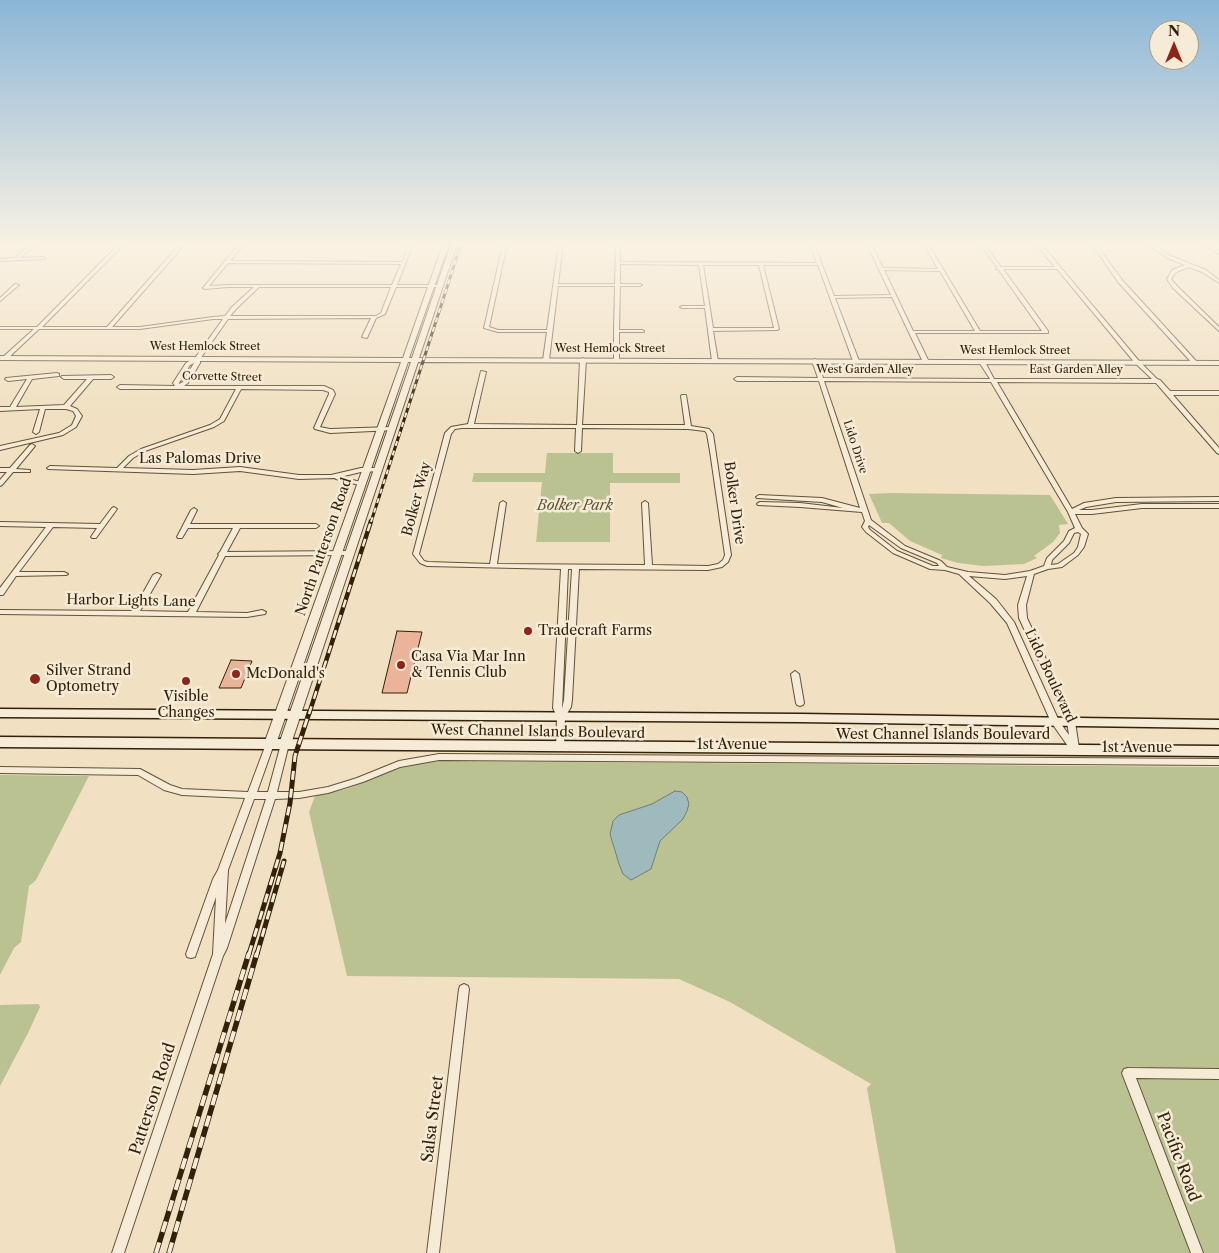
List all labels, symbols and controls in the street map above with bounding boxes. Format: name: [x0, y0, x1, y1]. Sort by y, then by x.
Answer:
north arrow: [1149, 20, 1199, 70]
text: N: [1168, 22, 1180, 40]
street label: West Hemlock Street: [150, 340, 260, 354]
street label: West Hemlock Street: [555, 342, 665, 356]
street label: West Hemlock Street: [960, 344, 1070, 358]
street label: West Garden Alley: [816, 363, 914, 377]
street label: East Garden Alley: [1029, 363, 1123, 377]
street label: Corvette Street: [182, 370, 262, 384]
street label: Lido Drive: [840, 419, 870, 475]
street label: Las Palomas Drive: [139, 451, 261, 467]
street label: Bolker Way: [399, 460, 435, 538]
street label: Bolker Drive: [720, 460, 748, 546]
street label: North Patterson Road: [292, 476, 356, 618]
park label: Bolker Park: [537, 498, 613, 514]
street label: Harbor Lights Lane: [66, 591, 196, 611]
place label: Tradecraft Farms: [538, 623, 652, 639]
marker: Tradecraft Farms: [522, 625, 534, 637]
street label: Lido Boulevard: [1021, 626, 1079, 726]
place label: Casa Via Mar Inn & Tennis Club: [411, 649, 526, 682]
marker: Casa Via Mar Inn & Tennis Club: [395, 659, 407, 671]
place label: Silver Strand Optometry: [46, 663, 131, 696]
place label: McDonald's: [246, 666, 325, 682]
marker: McDonald's: [230, 668, 242, 680]
marker: Silver Strand Optometry: [28, 672, 42, 686]
marker: Visible Changes: [180, 675, 192, 687]
place label: Visible Changes: [158, 689, 214, 722]
street label: West Channel Islands Boulevard: [431, 722, 645, 742]
street label: West Channel Islands Boulevard: [836, 727, 1050, 743]
street label: 1st Avenue: [697, 737, 767, 753]
street label: 1st Avenue: [1102, 740, 1172, 756]
street label: Patterson Road: [126, 1041, 180, 1157]
street label: Salsa Street: [418, 1074, 448, 1164]
street label: Pacific Road: [1152, 1110, 1204, 1204]

